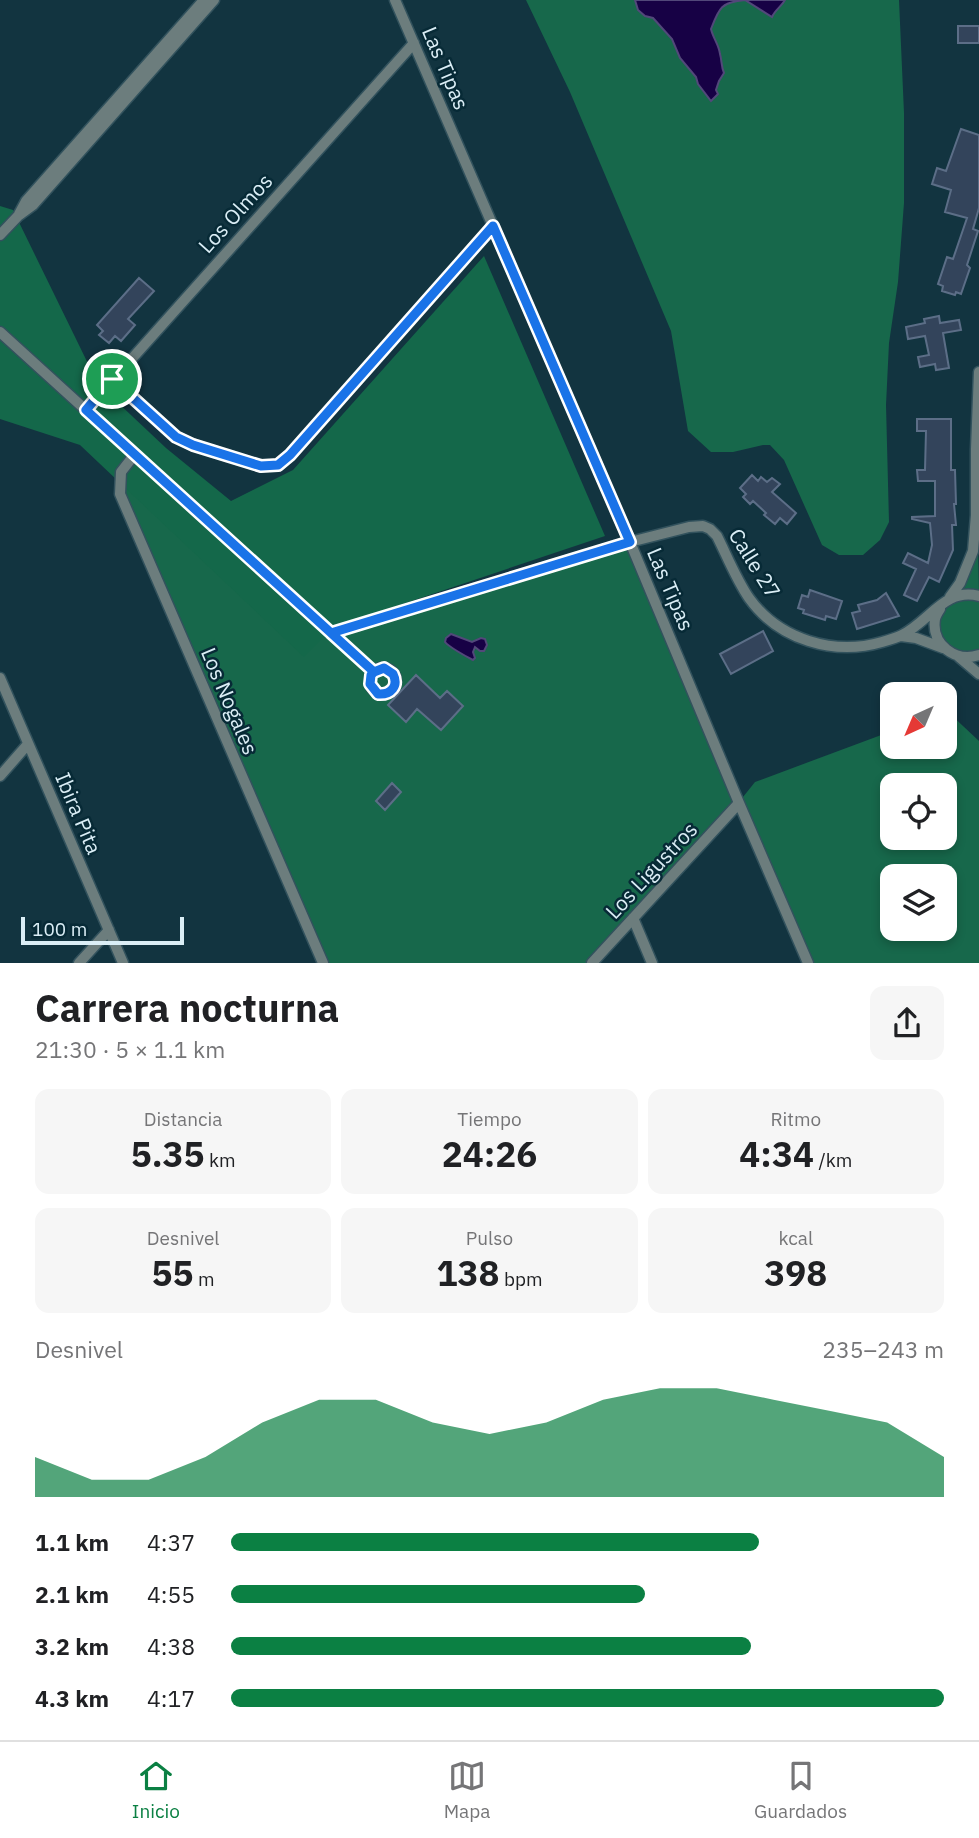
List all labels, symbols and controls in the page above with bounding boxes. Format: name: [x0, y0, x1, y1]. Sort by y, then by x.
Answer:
street label: Las Tipas: [416, 22, 476, 114]
street label: Los Olmos: [192, 167, 278, 259]
pin: [82, 349, 142, 409]
icon: arrive: [93, 360, 131, 398]
street label: Calle 27: [723, 523, 787, 603]
street label: Las Tipas: [641, 543, 701, 635]
street label: Los Nogales: [195, 643, 265, 759]
north arrow: [880, 682, 957, 760]
map controls: [880, 682, 957, 941]
street label: Ibira Pita: [49, 768, 109, 858]
button: locate: [880, 773, 957, 850]
street label: Los Ligustros: [599, 815, 703, 925]
button: layers: [880, 864, 957, 941]
scale bar: [21, 914, 184, 946]
text: 100 m: [32, 917, 87, 941]
text: Carrera nocturna: [35, 983, 339, 1032]
button: share: [870, 986, 944, 1060]
text: 21:30 · 5 × 1.1 km: [35, 1034, 225, 1064]
text: Distancia: [144, 1107, 223, 1131]
text: Tiempo: [457, 1107, 522, 1131]
text: Ritmo: [770, 1107, 821, 1131]
text: 5.35: [131, 1131, 205, 1177]
text: 24:26: [442, 1131, 537, 1177]
text: 4:34: [739, 1131, 814, 1177]
text: km: [205, 1148, 236, 1172]
text: /km: [814, 1148, 852, 1172]
text: Desnivel: [147, 1226, 220, 1250]
text: Pulso: [466, 1226, 513, 1250]
text: kcal: [779, 1226, 813, 1250]
text: 55: [152, 1250, 194, 1296]
text: 138: [436, 1250, 499, 1296]
text: 398: [764, 1250, 827, 1296]
text: m: [194, 1267, 215, 1291]
text: bpm: [499, 1267, 543, 1291]
text: Desnivel: [35, 1334, 123, 1364]
text: 235–243 m: [822, 1334, 944, 1364]
text: 1.1 km: [35, 1527, 109, 1557]
text: 4:37: [147, 1527, 195, 1557]
text: 2.1 km: [35, 1579, 109, 1609]
text: 4:55: [147, 1579, 195, 1609]
text: 3.2 km: [35, 1631, 109, 1661]
text: 4:38: [147, 1631, 195, 1661]
text: 4.3 km: [35, 1683, 109, 1713]
text: 4:17: [147, 1683, 195, 1713]
tab: Inicio: [132, 1757, 180, 1823]
tab: Mapa: [444, 1757, 490, 1823]
tab: Guardados: [754, 1757, 847, 1823]

